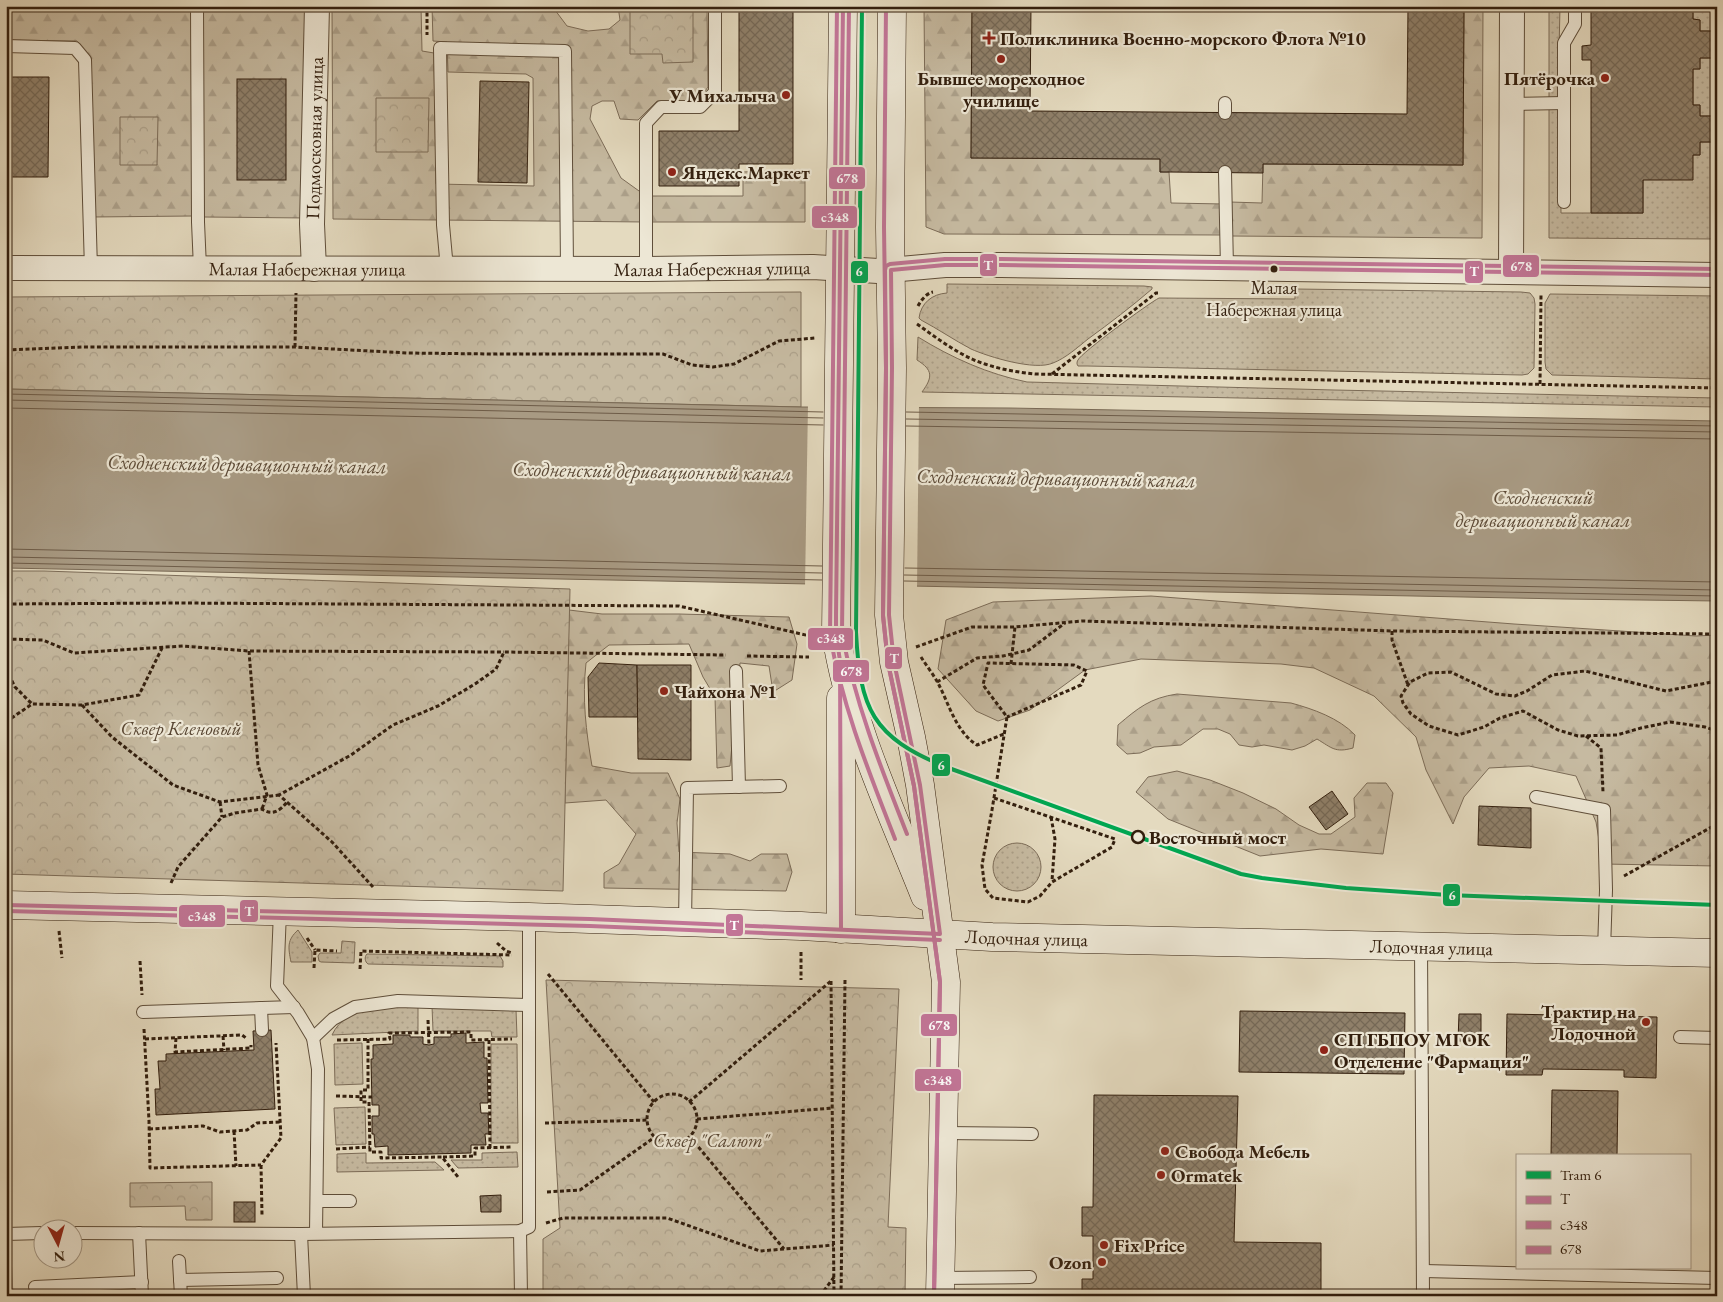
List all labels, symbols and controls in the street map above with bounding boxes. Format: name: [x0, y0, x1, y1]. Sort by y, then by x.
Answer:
place label: Поликлиника Военно-морского Флота №10: [1000, 26, 1366, 51]
marker: Поликлиника Военно-морского Флота №10: [982, 31, 996, 45]
marker: Бывшее мореходное училище: [995, 53, 1007, 65]
street label: Подмосковная улица: [300, 56, 329, 220]
place label: Бывшее мореходное училище: [917, 66, 1085, 113]
place label: Пятёрочка: [1504, 66, 1596, 91]
marker: Пятёрочка: [1599, 72, 1611, 84]
place label: У Михалыча: [668, 83, 777, 108]
marker: У Михалыча: [780, 89, 792, 101]
place label: Яндекс.Маркет: [681, 160, 810, 185]
marker: Яндекс.Маркет: [666, 166, 678, 178]
line badge: 678: [828, 166, 866, 190]
text: 678: [836, 169, 858, 187]
line badge: с348: [811, 205, 858, 229]
text: с348: [821, 208, 849, 226]
line badge: Т: [979, 253, 998, 277]
line badge: 678: [1502, 254, 1540, 278]
street label: Малая Набережная улица: [613, 255, 811, 282]
street label: Малая Набережная улица: [208, 256, 406, 282]
text: Т: [983, 256, 993, 274]
text: 678: [1510, 257, 1532, 275]
line badge: 6: [850, 260, 869, 284]
line badge: Т: [1464, 260, 1484, 284]
text: 6: [855, 262, 863, 280]
text: Т: [1469, 262, 1479, 280]
marker: Малая Набережная улица: [1269, 264, 1279, 274]
place label: Малая Набережная улица: [1206, 276, 1343, 321]
water label: Сходненский деривационный канал: [107, 449, 387, 479]
water label: Сходненский деривационный канал: [512, 456, 792, 486]
water label: Сходненский деривационный канал: [916, 463, 1196, 493]
water label: Сходненский деривационный канал: [1455, 484, 1631, 533]
line badge: с348: [807, 627, 854, 651]
text: с348: [817, 629, 845, 647]
line badge: Т: [884, 646, 903, 670]
text: Т: [889, 649, 899, 667]
line badge: 678: [832, 659, 870, 683]
text: 678: [840, 662, 862, 680]
place label: Чайхона №1: [674, 679, 777, 704]
marker: Чайхона №1: [658, 685, 670, 697]
park label: Сквер Кленовый: [120, 716, 242, 741]
line badge: 6: [931, 753, 951, 777]
text: 6: [937, 756, 945, 774]
place label: Восточный мост: [1149, 825, 1287, 850]
marker: Восточный мост: [1131, 830, 1145, 844]
line badge: 6: [1442, 883, 1461, 907]
text: 6: [1448, 886, 1456, 904]
line badge: Т: [239, 899, 259, 923]
text: Т: [244, 902, 254, 920]
line badge: с348: [178, 904, 226, 928]
text: с348: [188, 907, 216, 925]
line badge: Т: [725, 913, 744, 937]
text: Т: [729, 916, 739, 934]
street label: Лодочная улица: [964, 923, 1089, 952]
street label: Лодочная улица: [1369, 933, 1494, 961]
place label: Трактир на Лодочной: [1541, 999, 1637, 1046]
line badge: 678: [920, 1013, 958, 1037]
text: 678: [928, 1016, 950, 1034]
marker: Трактир на Лодочной: [1640, 1016, 1652, 1028]
place label: СП ГБПОУ МГОК Отделение "Фармация": [1334, 1027, 1529, 1074]
marker: СП ГБПОУ МГОК Отделение "Фармация": [1318, 1044, 1330, 1056]
line badge: с348: [914, 1068, 962, 1092]
text: с348: [924, 1071, 952, 1089]
park label: Сквер "Салют": [653, 1128, 771, 1153]
place label: Свобода Мебель: [1175, 1139, 1310, 1164]
marker: Свобода Мебель: [1159, 1145, 1171, 1157]
legend: [1516, 1154, 1690, 1270]
place label: Ormatek: [1171, 1163, 1243, 1188]
text: Tram 6: [1560, 1165, 1601, 1184]
marker: Ormatek: [1155, 1169, 1167, 1181]
text: Т: [1560, 1189, 1571, 1208]
text: с348: [1560, 1215, 1588, 1234]
north arrow: [32, 1220, 82, 1270]
place label: Fix Price: [1114, 1233, 1185, 1258]
marker: Fix Price: [1098, 1239, 1110, 1251]
text: 678: [1560, 1239, 1582, 1258]
text: N: [52, 1247, 66, 1267]
place label: Ozon: [1049, 1250, 1092, 1275]
marker: Ozon: [1096, 1256, 1108, 1268]

